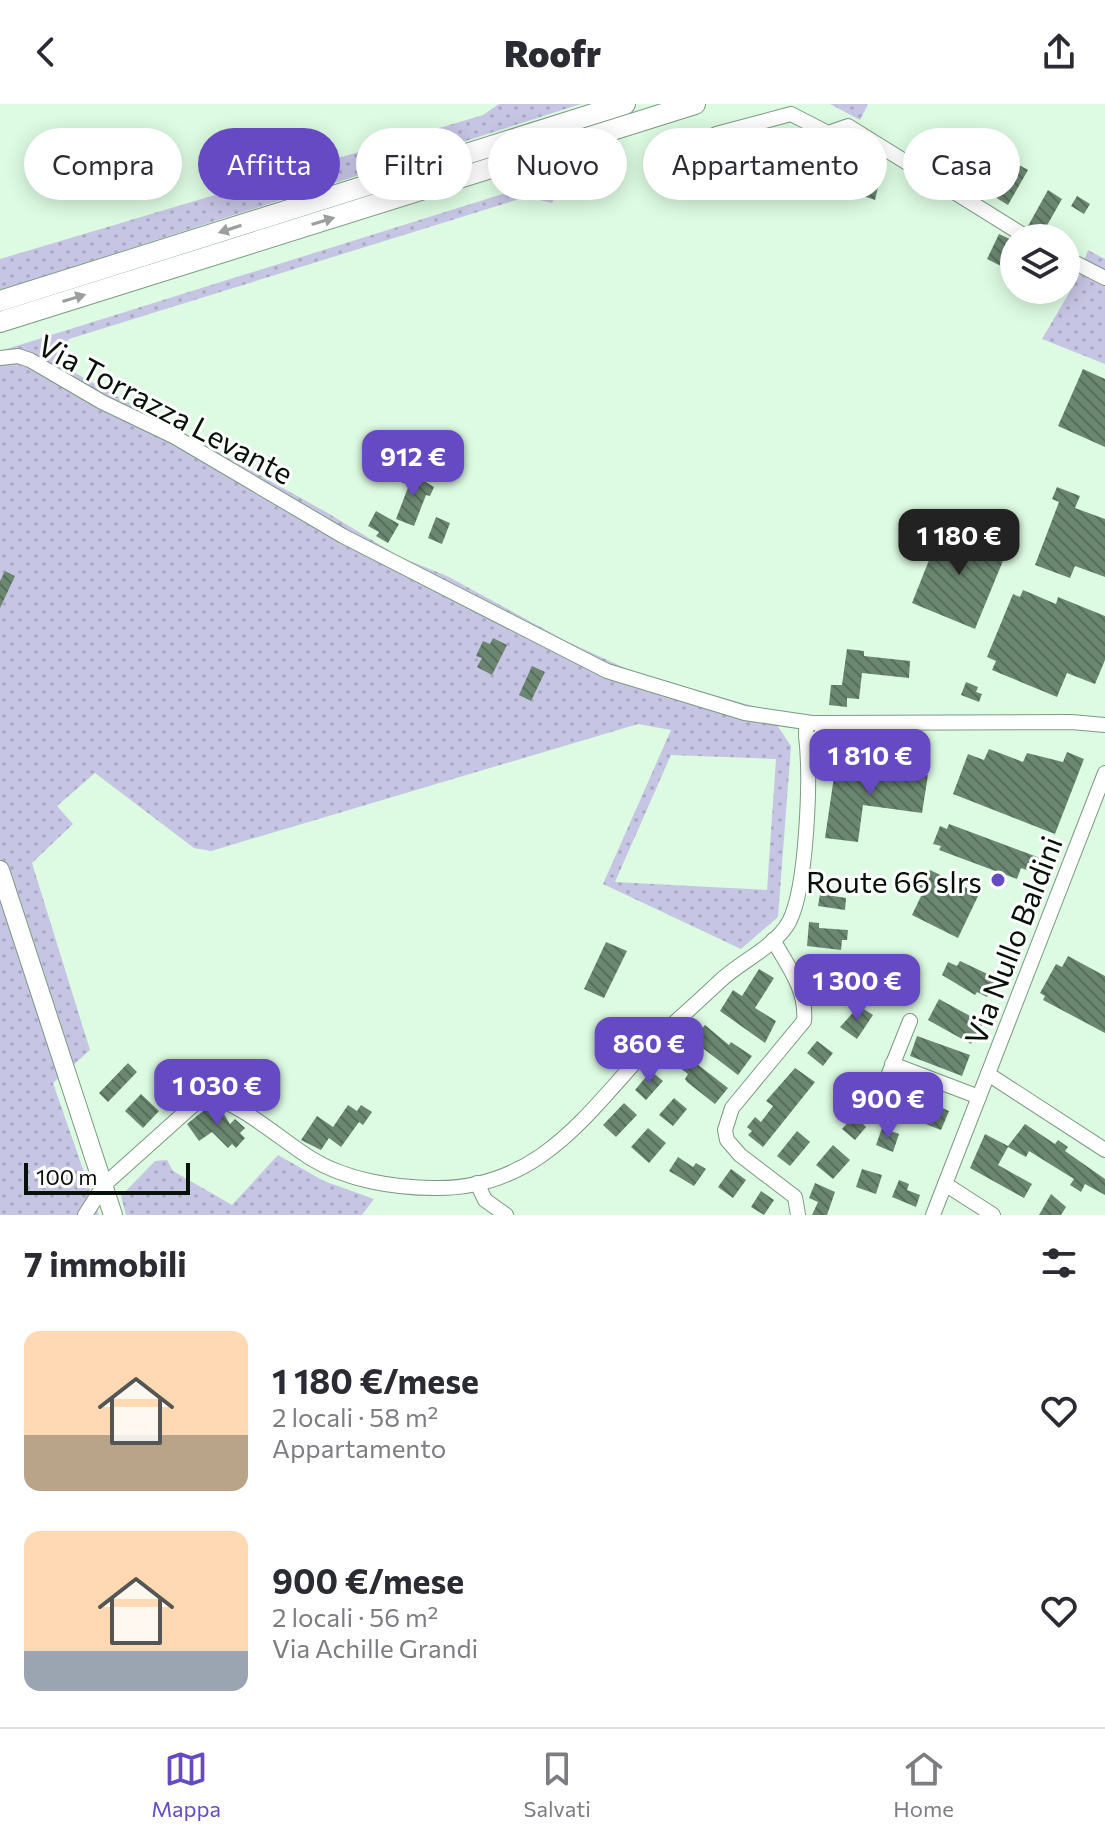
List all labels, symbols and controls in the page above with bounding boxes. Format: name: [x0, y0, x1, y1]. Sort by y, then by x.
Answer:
icon: back: [24, 30, 68, 74]
text: Roofr: [504, 30, 601, 74]
icon: share: [1037, 30, 1081, 74]
chip: Compra: [24, 128, 182, 200]
chip: Affitta: [198, 128, 340, 200]
chip: Filtri: [356, 128, 472, 200]
chip: Nuovo: [488, 128, 627, 200]
chip: Appartamento: [643, 128, 887, 200]
chip: Casa: [903, 128, 1020, 200]
one-way arrow: [311, 214, 335, 226]
one-way arrow: [218, 223, 242, 236]
map controls: [1000, 224, 1080, 304]
button: layers: [1000, 224, 1080, 304]
one-way arrow: [63, 292, 87, 304]
street label: Via Torrazza Levante: [32, 325, 300, 491]
pin: 912 €: [357, 430, 469, 498]
text: 912 €: [380, 440, 446, 471]
pin: 1 180 €: [885, 509, 1033, 577]
text: 1 180 €: [916, 519, 1002, 550]
pin: 1 810 €: [796, 729, 944, 797]
text: 1 810 €: [827, 739, 913, 770]
street label: Via Nullo Baldini: [955, 830, 1069, 1050]
place label: Route 66 slrs: [806, 862, 982, 899]
marker: Route 66 slrs: [989, 871, 1007, 889]
pin: 1 300 €: [783, 954, 931, 1022]
text: 1 300 €: [812, 964, 902, 995]
pin: 860 €: [593, 1017, 705, 1085]
text: 860 €: [613, 1027, 685, 1058]
pin: 1 030 €: [143, 1059, 291, 1127]
text: 1 030 €: [172, 1069, 262, 1100]
pin: 900 €: [832, 1072, 944, 1140]
text: 900 €: [851, 1082, 925, 1113]
scale bar: [24, 1159, 190, 1195]
text: 100 m: [36, 1163, 98, 1190]
icon: filters: [1037, 1241, 1081, 1285]
text: 7 immobili: [24, 1242, 187, 1284]
text: 1 180 €/mese: [272, 1359, 479, 1401]
icon: home: [88, 1363, 184, 1459]
icon: heart: [1037, 1389, 1081, 1433]
text: 2 locali · 58 m²: [272, 1401, 438, 1432]
text: Appartamento: [272, 1432, 446, 1463]
text: 900 €/mese: [272, 1559, 464, 1601]
icon: home: [88, 1563, 184, 1659]
icon: heart: [1037, 1589, 1081, 1633]
text: 2 locali · 56 m²: [272, 1601, 438, 1632]
text: Via Achille Grandi: [272, 1632, 478, 1663]
tab: Mappa: [151, 1747, 221, 1822]
tab: Salvati: [524, 1747, 591, 1822]
tab: Home: [893, 1747, 954, 1822]

